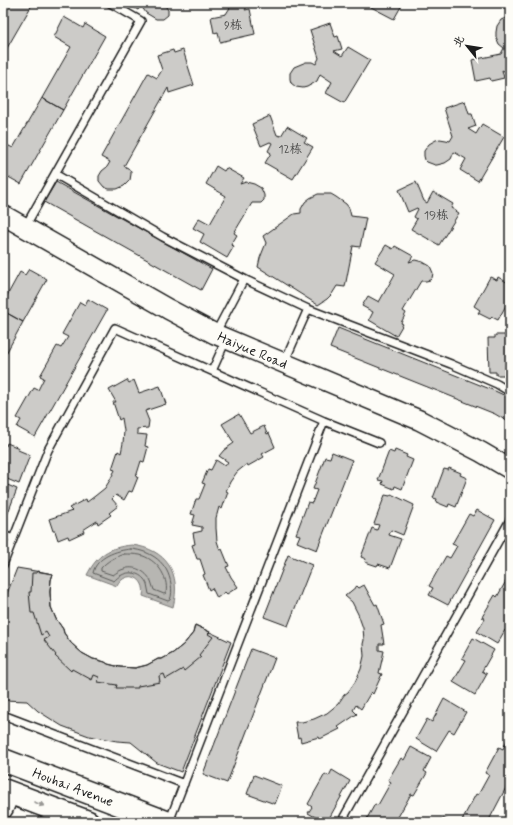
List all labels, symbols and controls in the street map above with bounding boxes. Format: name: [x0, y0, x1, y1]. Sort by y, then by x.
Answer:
house number: 9栋: [224, 18, 242, 34]
north arrow: [447, 26, 487, 66]
text: 北: [450, 33, 468, 50]
house number: 12栋: [278, 142, 302, 158]
house number: 19栋: [424, 208, 448, 224]
street label: Haiyue Road: [214, 328, 290, 374]
street label: Houhai Avenue: [30, 764, 116, 811]
one-way arrow: [34, 801, 46, 807]

